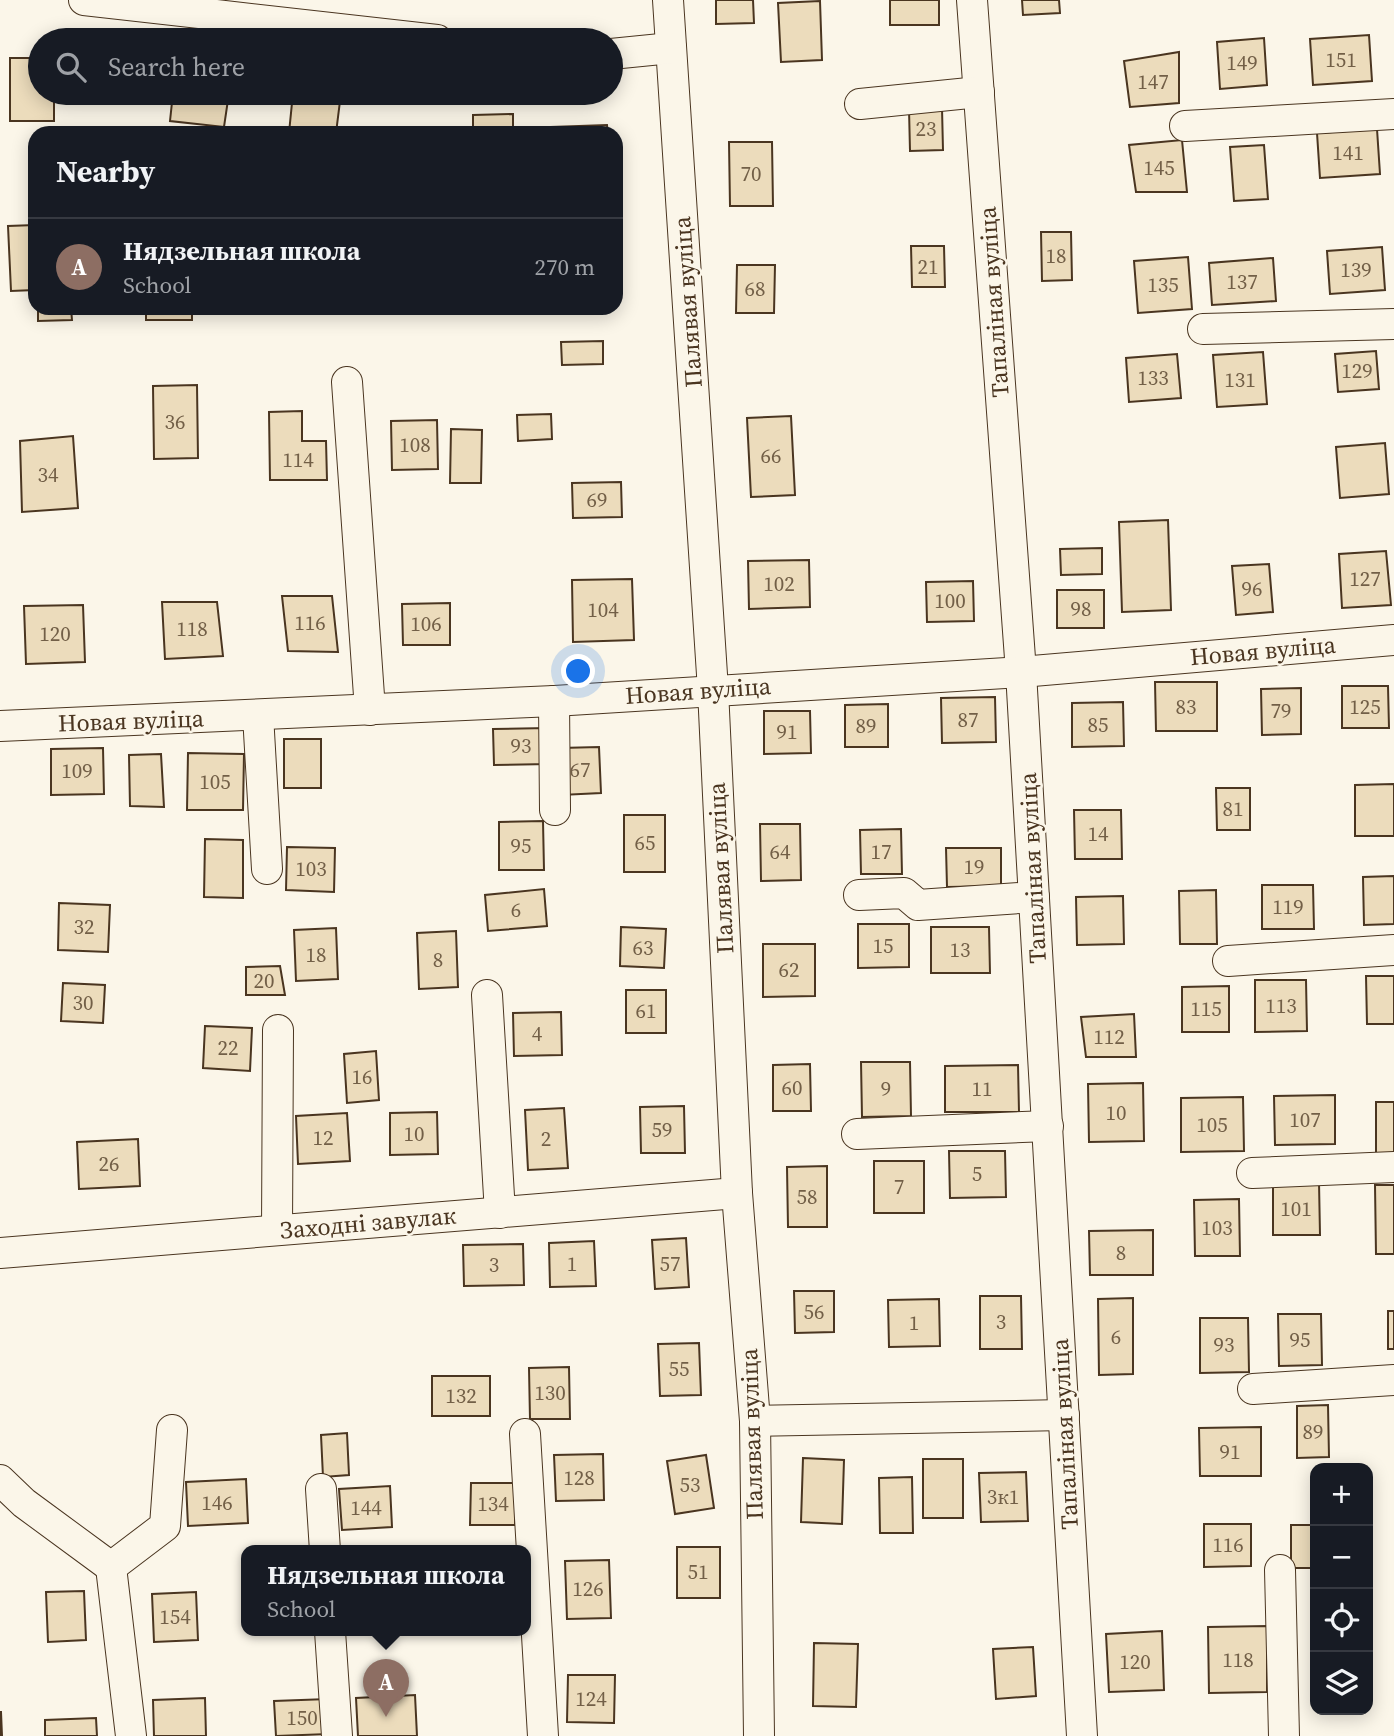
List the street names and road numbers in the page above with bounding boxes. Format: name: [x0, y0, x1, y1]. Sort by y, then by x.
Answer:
street label: Тапаліная вуліца: [970, 205, 1017, 399]
street label: Палявая вуліца: [665, 215, 710, 389]
street label: Новая вуліца: [1189, 628, 1338, 673]
street label: Новая вуліца: [624, 669, 773, 712]
street label: Новая вуліца: [57, 701, 205, 740]
street label: Тапаліная вуліца: [1011, 771, 1054, 964]
street label: Палявая вуліца: [699, 781, 741, 955]
street label: Заходні завулак: [278, 1198, 458, 1247]
street label: Тапаліная вуліца: [1043, 1337, 1086, 1530]
street label: Палявая вуліца: [732, 1347, 771, 1520]

